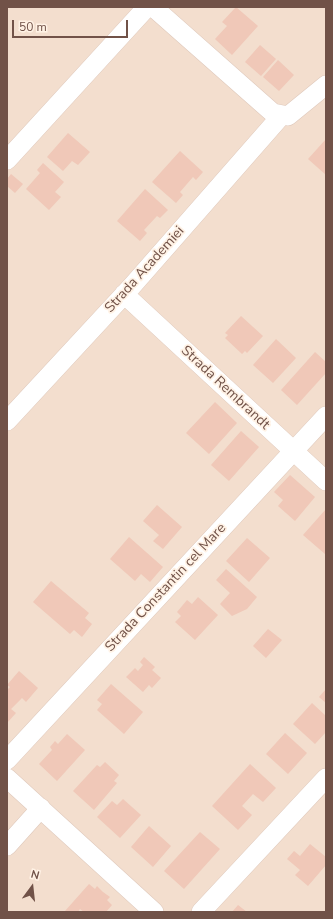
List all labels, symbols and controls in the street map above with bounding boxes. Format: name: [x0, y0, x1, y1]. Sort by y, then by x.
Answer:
scale bar: [14, 12, 130, 38]
text: 50 m: [19, 19, 47, 35]
street label: Strada Academiei: [102, 223, 188, 317]
street label: Strada Rembrandt: [177, 343, 273, 433]
street label: Strada Constantin cel Mare: [102, 520, 230, 656]
north arrow: [12, 867, 52, 907]
text: N: [29, 867, 41, 883]

